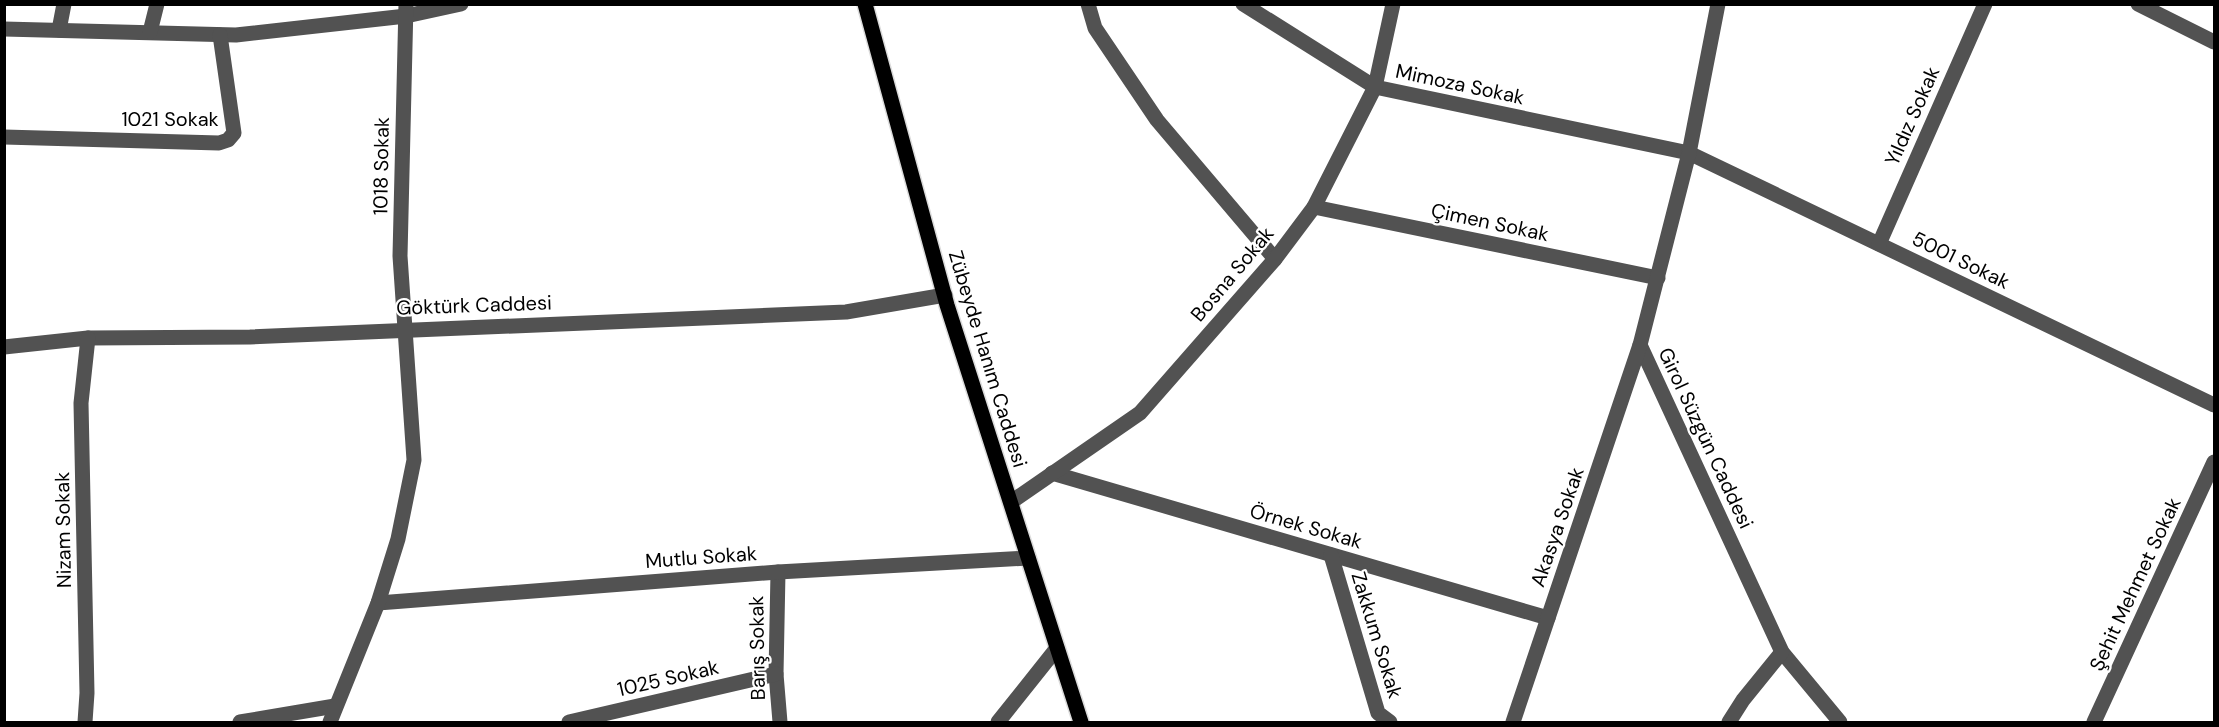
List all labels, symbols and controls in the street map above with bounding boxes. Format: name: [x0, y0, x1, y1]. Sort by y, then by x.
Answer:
street label: Mimoza Sokak: [1393, 58, 1527, 110]
street label: Yıldız Sokak: [1879, 62, 1945, 170]
street label: 1021 Sokak: [121, 106, 219, 132]
street label: 1018 Sokak: [367, 117, 395, 215]
street label: Çimen Sokak: [1429, 197, 1551, 247]
street label: Bosna Sokak: [1185, 221, 1279, 327]
street label: 5001 Sokak: [1908, 225, 2014, 295]
street label: Zübeyde Hanım Caddesi: [943, 247, 1033, 471]
street label: Göktürk Caddesi: [396, 289, 552, 321]
street label: Girol Süzgün Caddesi: [1653, 343, 1759, 533]
street label: Akasya Sokak: [1524, 464, 1590, 590]
street label: Nizam Sokak: [49, 472, 77, 588]
street label: Şehit Mehmet Sokak: [2083, 493, 2187, 675]
street label: Örnek Sokak: [1247, 498, 1365, 554]
street label: Mutlu Sokak: [644, 540, 758, 574]
street label: Zakkum Sokak: [1345, 569, 1409, 701]
street label: Barış Sokak: [743, 595, 771, 701]
street label: 1025 Sokak: [615, 654, 721, 702]

